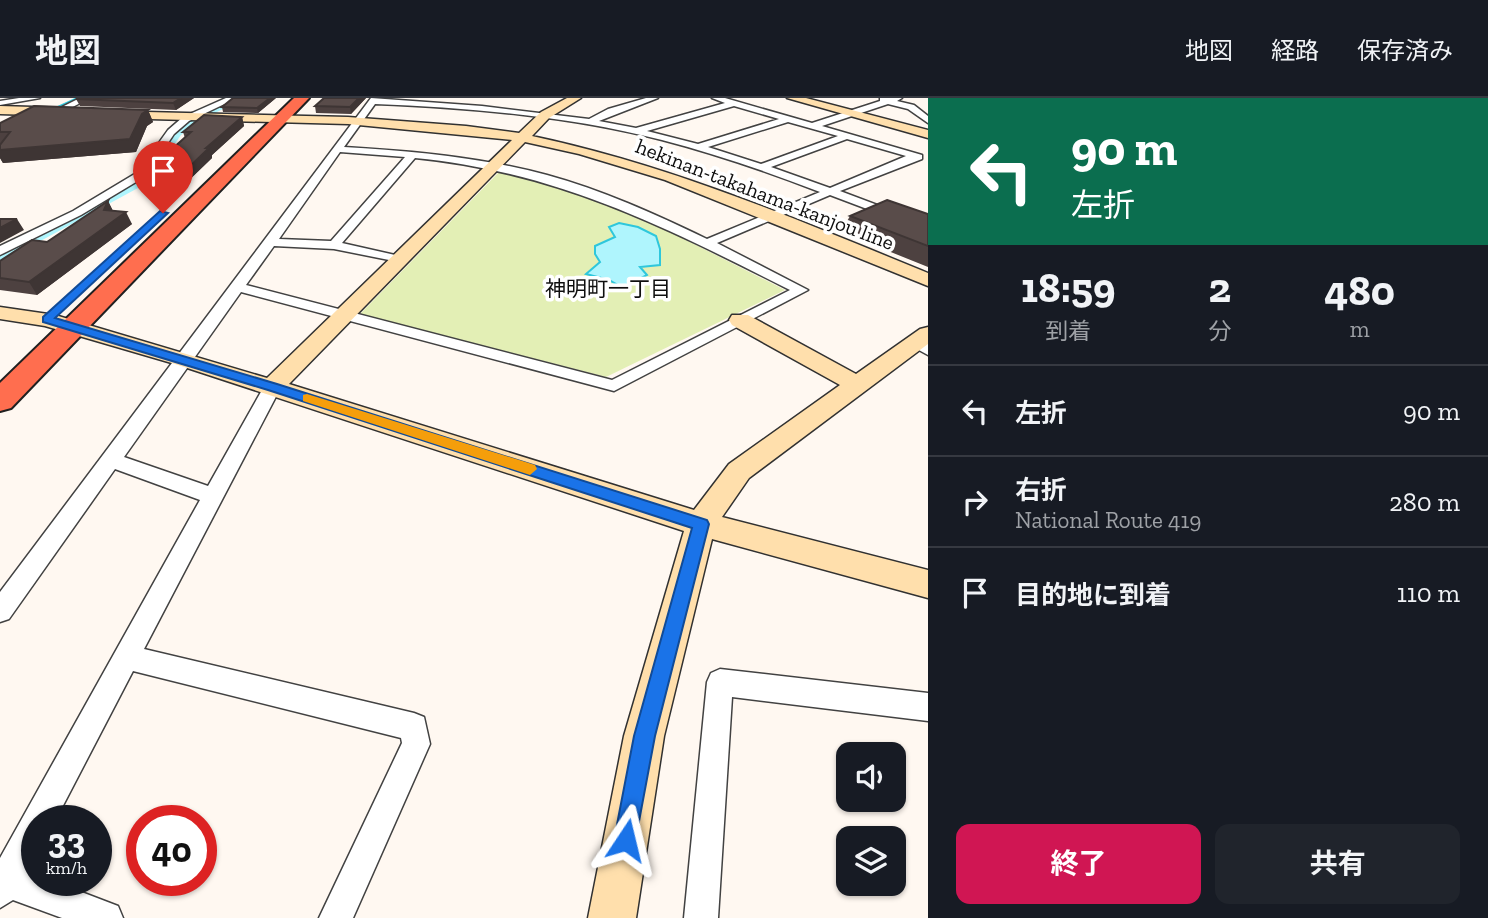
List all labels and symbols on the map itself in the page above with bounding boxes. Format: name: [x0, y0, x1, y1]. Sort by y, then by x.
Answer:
street label: hekinan-takahama-kanjou line: [632, 133, 898, 256]
pin: [133, 141, 193, 213]
district label: 神明町一丁目: [545, 276, 671, 301]
position arrow: [589, 803, 663, 877]
speed limit sign: 40: [126, 805, 217, 896]

